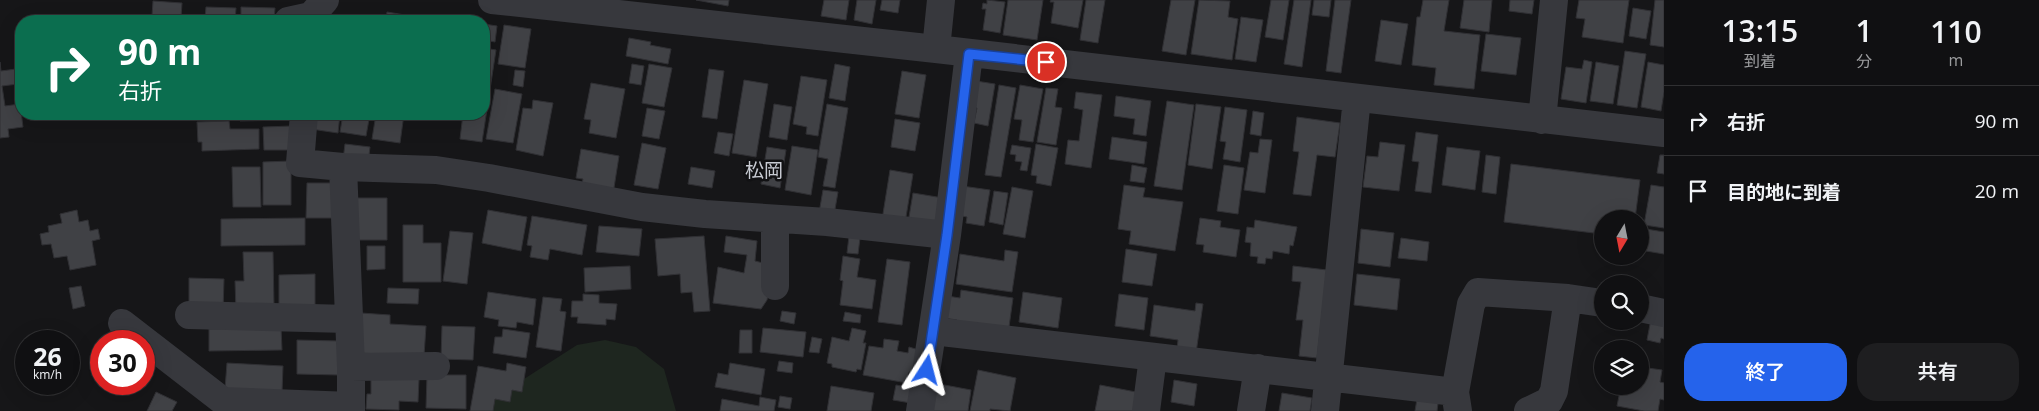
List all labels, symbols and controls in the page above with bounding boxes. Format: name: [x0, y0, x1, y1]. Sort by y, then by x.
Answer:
text: 13:15: [1721, 10, 1798, 51]
text: 1: [1856, 10, 1873, 51]
text: 110: [1930, 11, 1982, 52]
text: 90 m: [118, 28, 201, 75]
icon: right: [35, 35, 100, 100]
pin: [1025, 41, 1067, 83]
icon: arrive: [1032, 48, 1060, 76]
text: m: [1948, 49, 1963, 71]
text: 到着: [1744, 50, 1776, 72]
text: 分: [1856, 50, 1872, 72]
text: 右折: [118, 75, 162, 105]
icon: right: [1684, 107, 1712, 135]
text: 90 m: [1975, 108, 2019, 134]
text: 右折: [1727, 109, 1765, 135]
district label: 松岡: [745, 157, 783, 183]
icon: arrive: [1684, 177, 1712, 205]
text: 20 m: [1975, 178, 2019, 204]
text: 目的地に到着: [1727, 179, 1841, 205]
north arrow: [1594, 210, 1649, 265]
map controls: [1594, 210, 1649, 395]
button: search: [1594, 275, 1649, 330]
speed limit sign: 30: [90, 330, 155, 395]
text: 26: [33, 339, 62, 373]
button: layers: [1594, 340, 1649, 395]
position arrow: [900, 343, 952, 395]
button: 終了: [1684, 343, 1847, 401]
button: 共有: [1857, 343, 2019, 401]
text: km/h: [33, 366, 62, 383]

